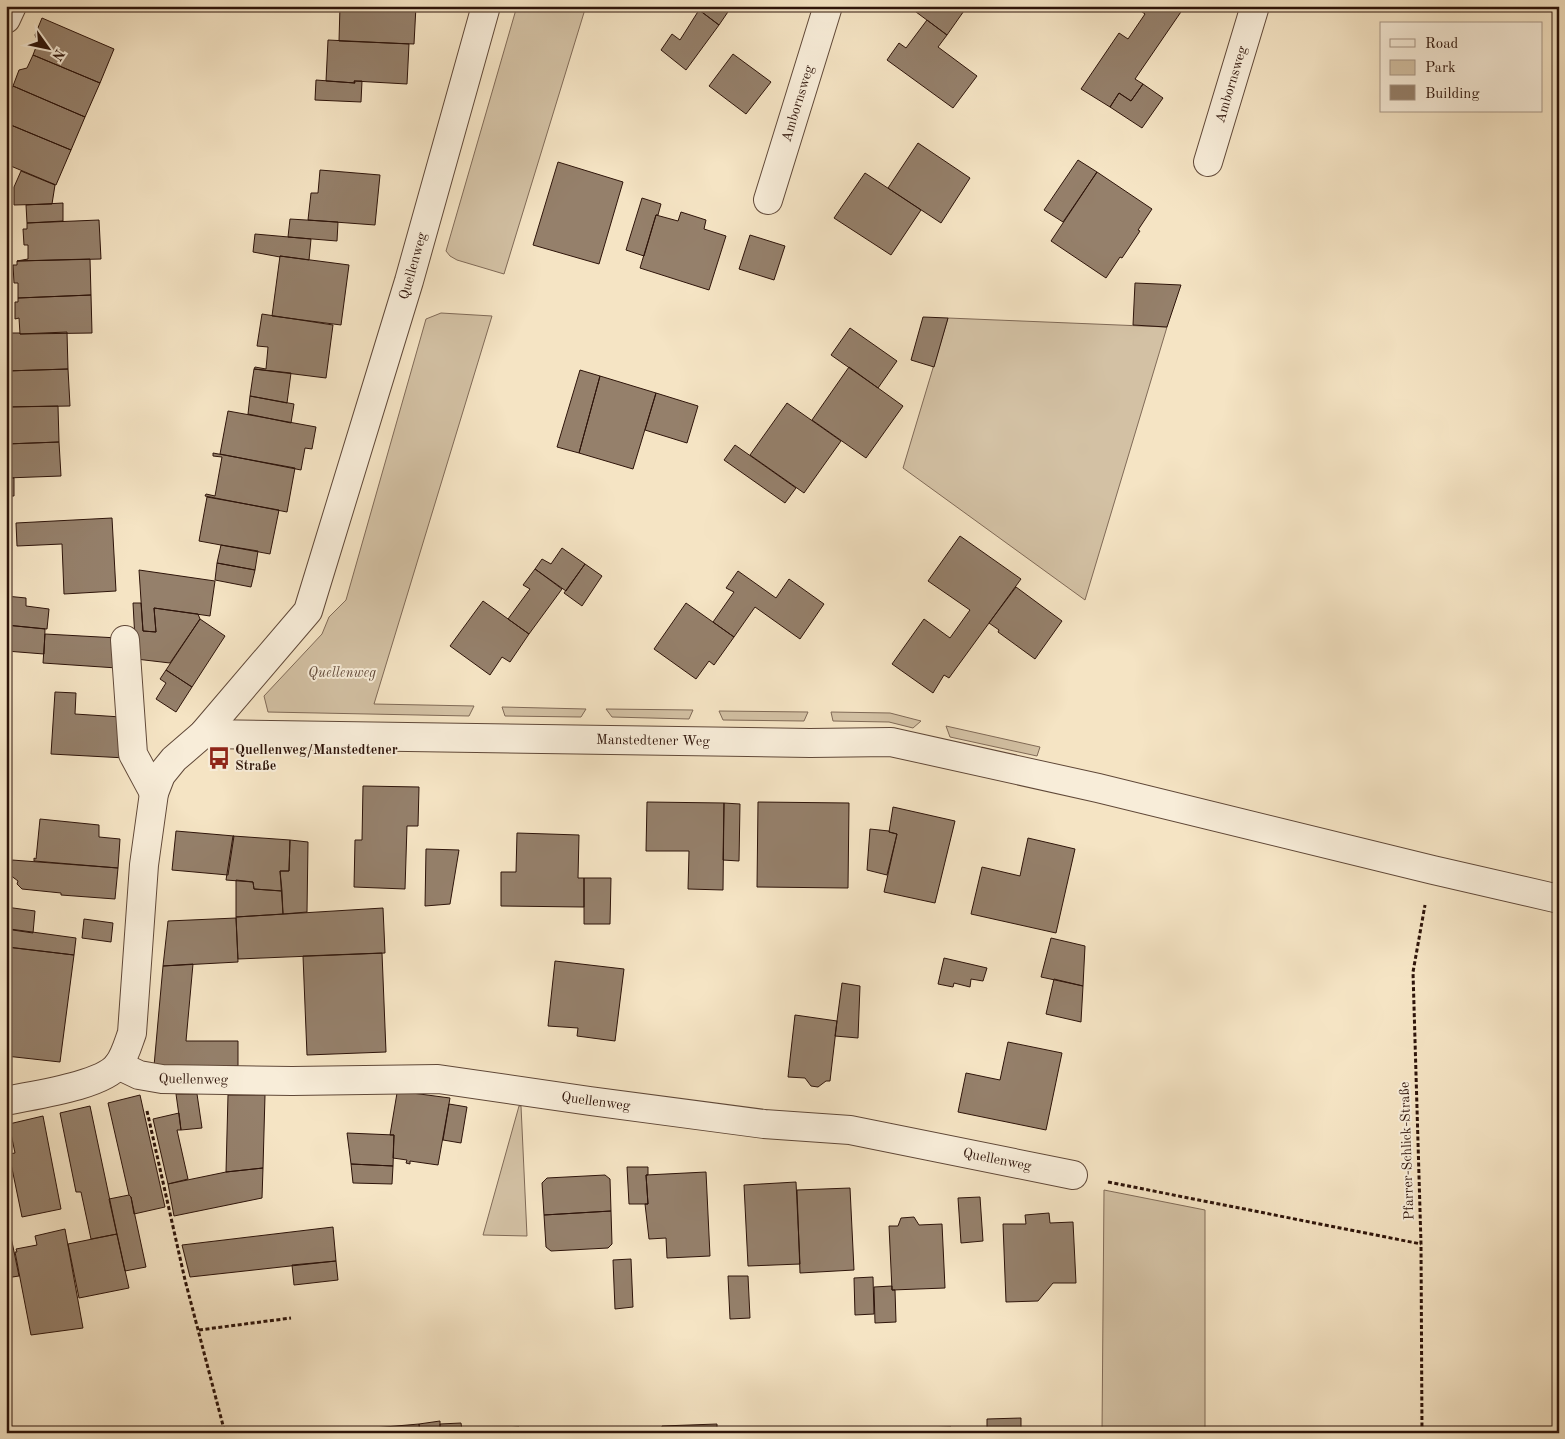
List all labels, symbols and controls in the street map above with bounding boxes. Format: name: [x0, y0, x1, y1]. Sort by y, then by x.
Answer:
north arrow: [22, 22, 72, 72]
legend: [1380, 22, 1542, 112]
text: Road: [1425, 37, 1459, 52]
street label: Ambornsweg: [1213, 44, 1250, 125]
text: N: [49, 46, 67, 63]
text: Park: [1425, 61, 1456, 76]
street label: Ambornsweg: [779, 63, 816, 144]
text: Building: [1425, 87, 1480, 102]
street label: Quellenweg: [397, 230, 429, 301]
park label: Quellenweg: [308, 666, 376, 681]
street label: Manstedtener Weg: [596, 733, 710, 749]
place label: Quellenweg/Manstedtener Straße: [235, 743, 398, 773]
bus stop icon: Quellenweg/Manstedtener Straße: [206, 745, 232, 771]
street label: Quellenweg: [159, 1072, 229, 1087]
street label: Pfarrer-Schlick-Straße: [1398, 1082, 1416, 1220]
street label: Quellenweg: [560, 1090, 632, 1113]
street label: Quellenweg: [962, 1146, 1033, 1174]

